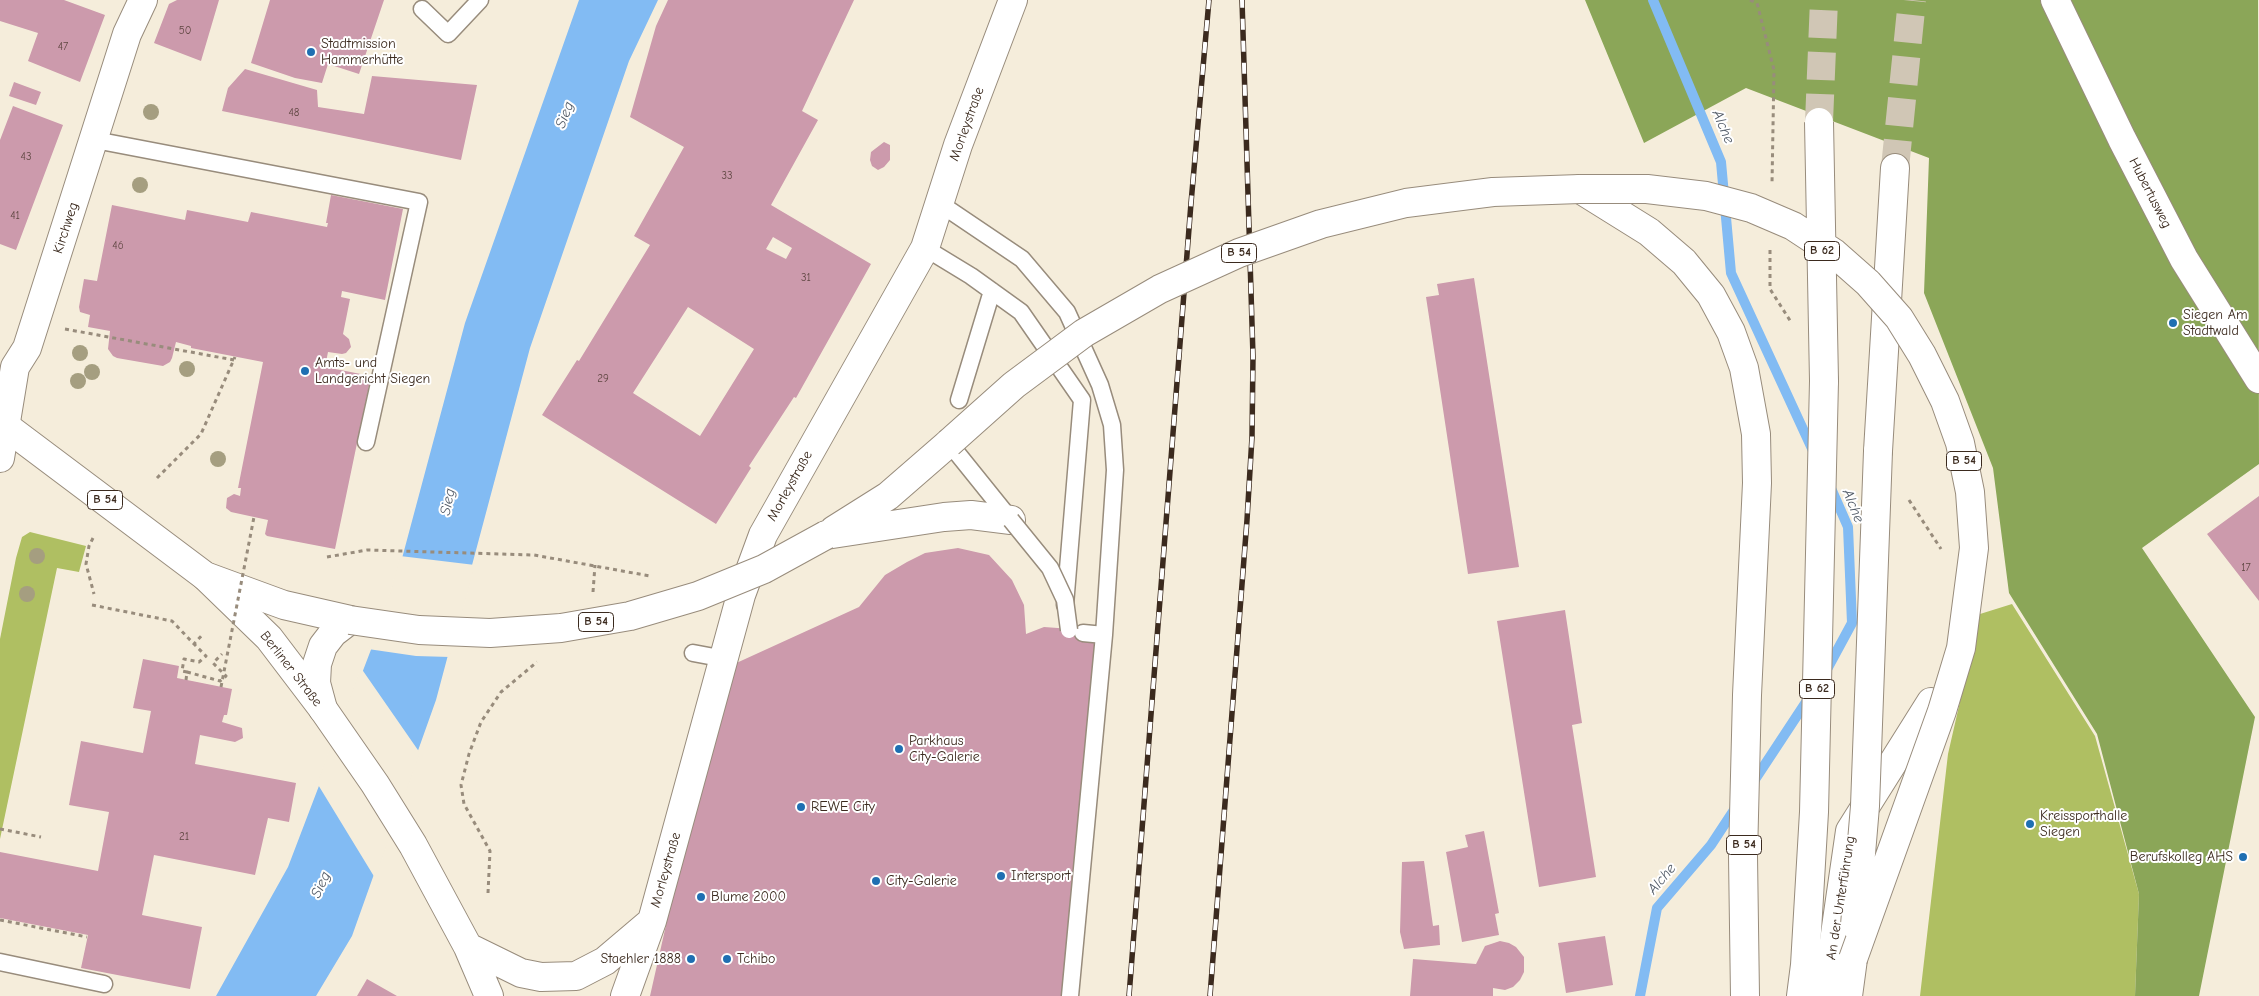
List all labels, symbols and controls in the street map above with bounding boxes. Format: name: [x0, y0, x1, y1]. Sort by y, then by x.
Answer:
house number: 50: [179, 24, 191, 38]
place label: Stadtmission Hammerhütte: [321, 36, 403, 68]
house number: 47: [58, 40, 68, 54]
marker: Stadtmission Hammerhütte: [305, 46, 317, 58]
street label: Morleystraße: [946, 85, 988, 163]
water label: Sieg: [552, 99, 578, 131]
house number: 48: [289, 106, 299, 120]
water label: Alche: [1708, 107, 1738, 147]
house number: 43: [21, 150, 31, 164]
street label: Hubertusweg: [2125, 155, 2175, 231]
house number: 33: [721, 169, 733, 183]
street label: Kirchweg: [50, 200, 82, 256]
house number: 41: [10, 209, 20, 223]
house number: 46: [112, 239, 124, 253]
road number: B 62: [1804, 242, 1840, 260]
road number: B 54: [1222, 244, 1256, 262]
house number: 31: [801, 271, 811, 285]
place label: Siegen Am Stadtwald: [2183, 307, 2247, 340]
marker: Siegen Am Stadtwald: [2167, 317, 2179, 329]
place label: Amts- und Landgericht Siegen: [315, 355, 430, 388]
marker: Amts- und Landgericht Siegen: [299, 365, 311, 377]
house number: 29: [597, 372, 609, 386]
street label: Morleystraße: [764, 448, 816, 524]
road number: B 54: [1946, 452, 1982, 471]
water label: Alche: [1838, 486, 1868, 526]
water label: Sieg: [437, 487, 459, 517]
road number: B 54: [88, 490, 122, 510]
house number: 17: [2241, 561, 2251, 575]
road number: B 54: [578, 612, 614, 632]
street label: Berliner Straße: [256, 628, 326, 710]
road number: B 62: [1800, 680, 1834, 699]
place label: Parkhaus City-Galerie: [909, 733, 980, 766]
marker: Parkhaus City-Galerie: [893, 743, 905, 755]
place label: REWE City: [811, 799, 875, 815]
marker: REWE City: [795, 801, 807, 813]
place label: Kreissporthalle Siegen: [2040, 808, 2127, 840]
marker: Kreissporthalle Siegen: [2024, 818, 2036, 830]
house number: 21: [179, 830, 189, 844]
street label: Morleystraße: [647, 830, 685, 910]
street label: An der Unterführung: [1823, 835, 1859, 961]
road number: B 54: [1726, 836, 1762, 854]
place label: Berufskolleg AHS: [2130, 849, 2233, 865]
marker: Berufskolleg AHS: [2237, 851, 2249, 863]
water label: Alche: [1644, 860, 1680, 898]
place label: Intersport: [1011, 868, 1071, 884]
water label: Sieg: [307, 869, 335, 901]
marker: Intersport: [995, 870, 1007, 882]
place label: City-Galerie: [886, 873, 957, 889]
marker: City-Galerie: [870, 875, 882, 887]
place label: Blume 2000: [711, 889, 786, 905]
marker: Blume 2000: [695, 891, 707, 903]
place label: Staehler 1888: [600, 951, 681, 967]
place label: Tchibo: [737, 951, 776, 967]
marker: Staehler 1888: [685, 953, 697, 965]
marker: Tchibo: [721, 953, 733, 965]

